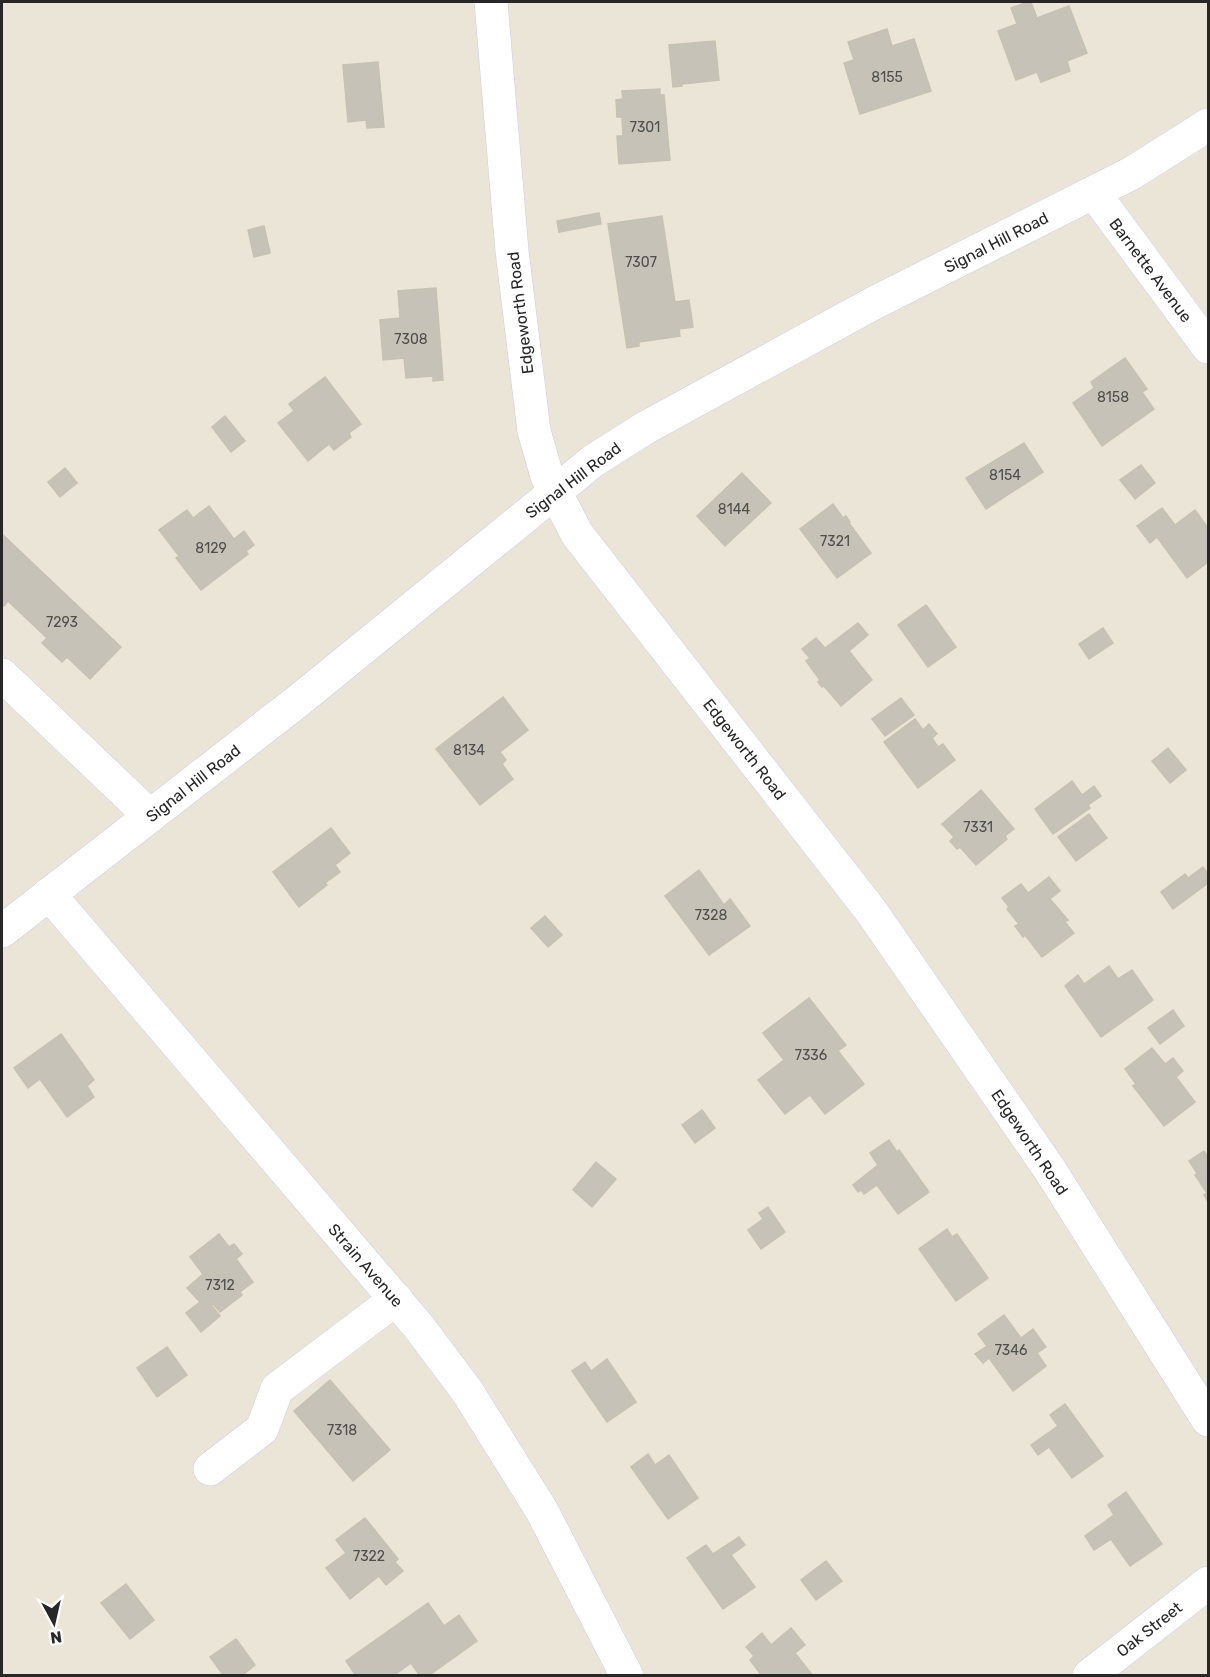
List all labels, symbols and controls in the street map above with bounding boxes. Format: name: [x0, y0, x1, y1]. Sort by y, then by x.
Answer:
house number: 8155: [871, 69, 903, 86]
house number: 7301: [630, 119, 660, 136]
street label: Signal Hill Road: [941, 208, 1052, 277]
street label: Barnette Avenue: [1105, 215, 1196, 326]
street label: Edgeworth Road: [504, 251, 537, 375]
house number: 7307: [625, 254, 657, 271]
house number: 7308: [394, 331, 428, 348]
house number: 8158: [1097, 389, 1129, 406]
street label: Signal Hill Road: [522, 438, 625, 522]
house number: 8154: [989, 467, 1021, 484]
house number: 8144: [718, 501, 750, 518]
house number: 7321: [820, 533, 850, 550]
house number: 8129: [195, 540, 227, 557]
house number: 7293: [46, 614, 78, 631]
street label: Edgeworth Road: [699, 695, 790, 804]
street label: Signal Hill Road: [142, 741, 244, 826]
house number: 8134: [453, 742, 485, 759]
house number: 7331: [963, 819, 993, 836]
house number: 7328: [695, 907, 727, 924]
house number: 7336: [795, 1047, 827, 1064]
street label: Edgeworth Road: [987, 1086, 1072, 1199]
street label: Strain Avenue: [324, 1220, 407, 1311]
house number: 7312: [205, 1277, 235, 1294]
house number: 7346: [995, 1342, 1027, 1359]
house number: 7318: [327, 1422, 357, 1439]
house number: 7322: [353, 1548, 385, 1565]
north arrow: [24, 1593, 84, 1653]
street label: Oak Street: [1113, 1598, 1186, 1661]
text: N: [49, 1627, 63, 1648]

